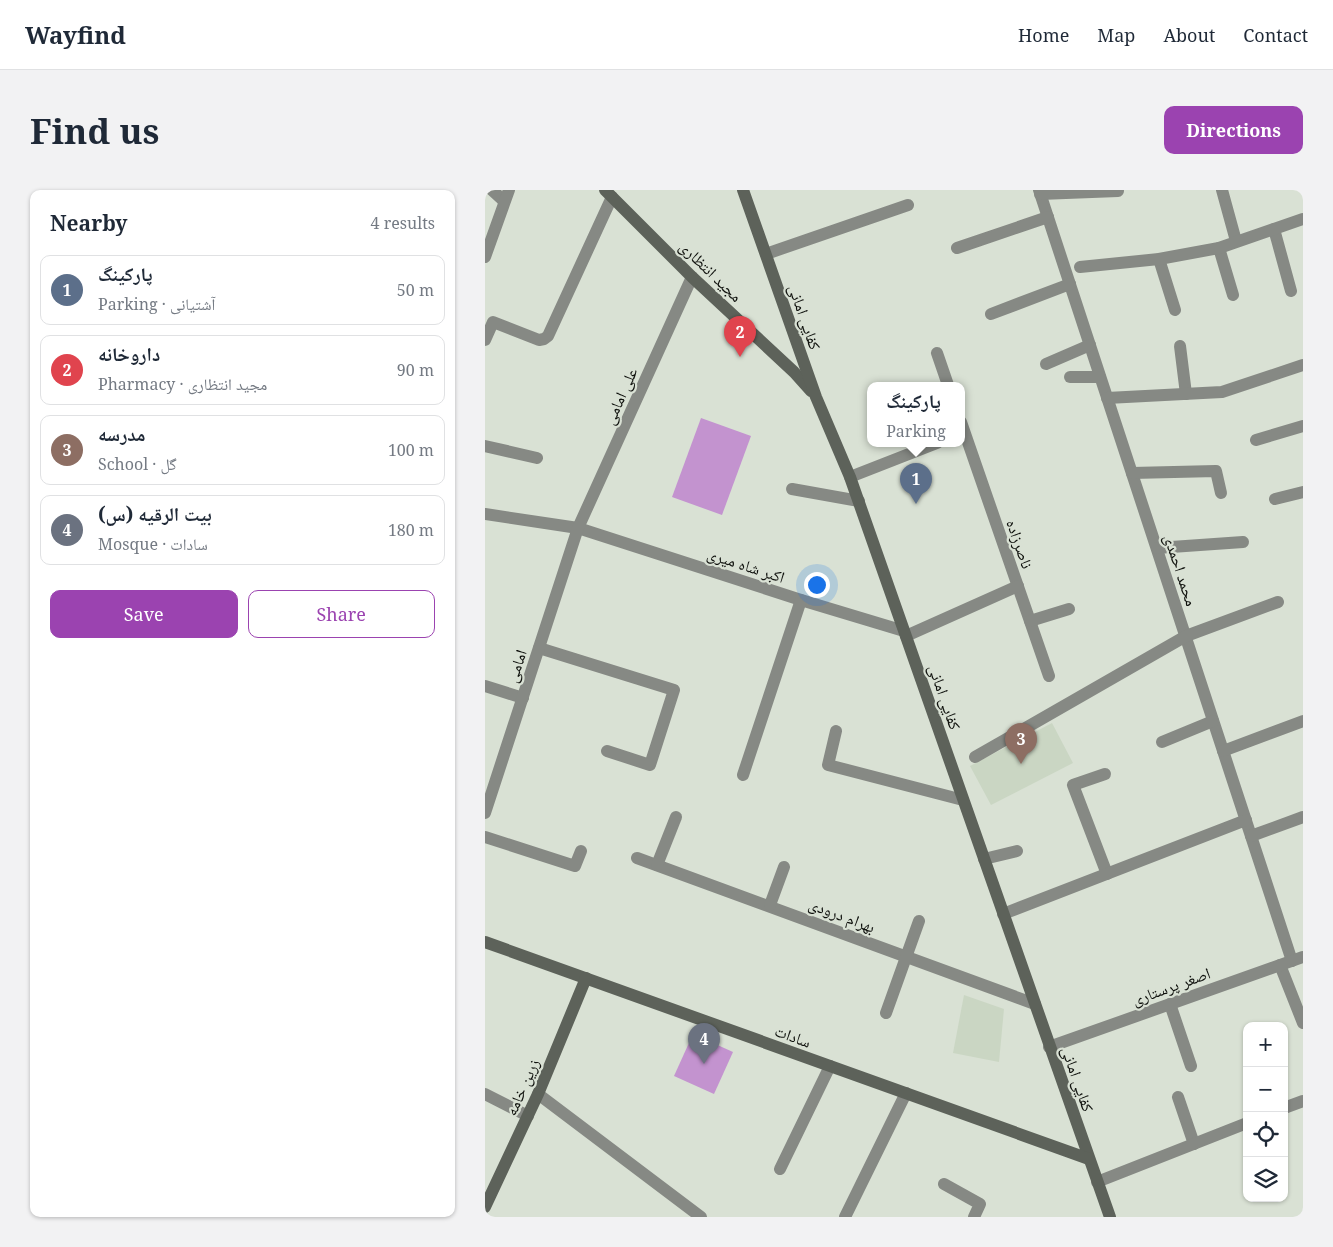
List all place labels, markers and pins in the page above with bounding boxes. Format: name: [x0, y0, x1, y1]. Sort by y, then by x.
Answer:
pin: 2: [724, 316, 756, 357]
pin: 1: [900, 463, 932, 504]
pin: 3: [1005, 723, 1037, 764]
pin: 4: [688, 1023, 720, 1064]

